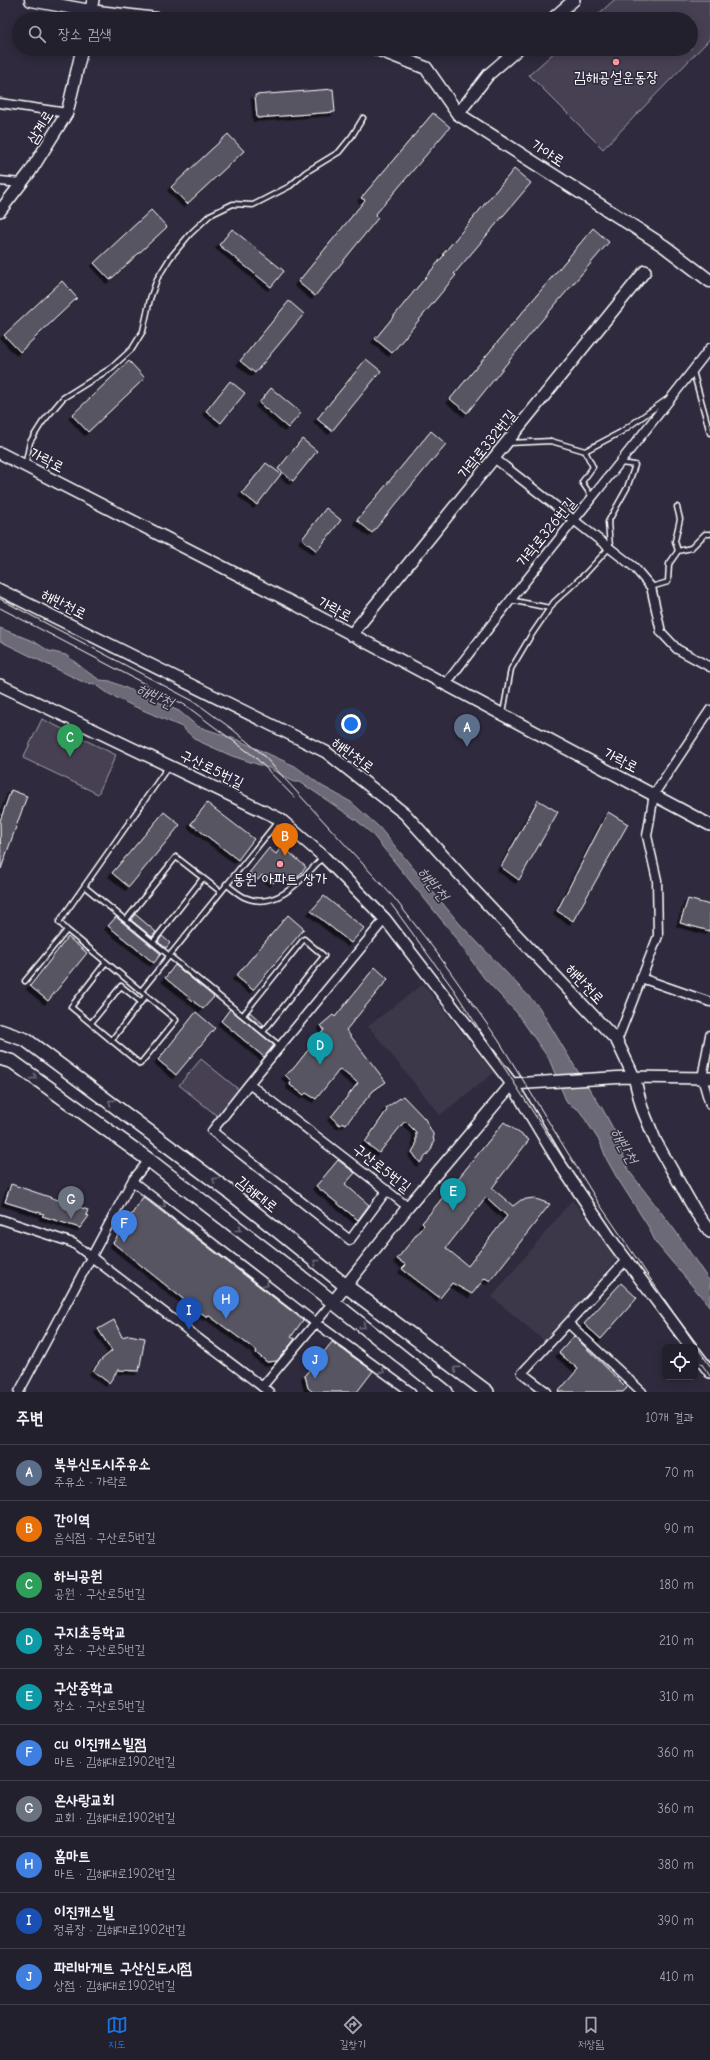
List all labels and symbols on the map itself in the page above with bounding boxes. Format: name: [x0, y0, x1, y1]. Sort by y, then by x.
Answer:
marker: 김해공설운동장: [611, 57, 621, 67]
place label: 김해공설운동장: [574, 68, 658, 86]
street label: 삼계로: [23, 107, 57, 147]
street label: 가야로: [528, 136, 568, 170]
street label: 가락로332번길: [454, 406, 520, 482]
street label: 가락로: [27, 444, 67, 476]
street label: 가락로326번길: [513, 494, 579, 570]
street label: 해반천로: [38, 585, 90, 623]
street label: 가락로: [315, 593, 355, 625]
water label: 해반천: [134, 680, 178, 713]
your location: [341, 714, 361, 734]
pin: A: [454, 714, 480, 747]
pin: C: [57, 724, 83, 757]
street label: 해반천로: [328, 733, 378, 777]
street label: 가락로: [601, 744, 641, 776]
street label: 구산로5번길: [177, 746, 247, 792]
pin: B: [272, 823, 298, 856]
marker: 동원 아파트 상가: [275, 859, 285, 869]
water label: 해반천: [414, 863, 453, 906]
place label: 동원 아파트 상가: [233, 870, 327, 888]
street label: 해반천로: [562, 960, 608, 1008]
pin: D: [307, 1032, 333, 1065]
one-way arrow: [29, 1072, 36, 1079]
one-way arrow: [108, 1100, 115, 1107]
water label: 해반천: [607, 1125, 642, 1169]
street label: 구산로5번길: [349, 1140, 415, 1196]
street label: 김해대로: [233, 1172, 281, 1216]
one-way arrow: [212, 1178, 219, 1185]
pin: E: [440, 1178, 466, 1211]
pin: G: [58, 1186, 84, 1219]
one-way arrow: [159, 1200, 166, 1207]
pin: F: [111, 1210, 137, 1243]
one-way arrow: [235, 1225, 242, 1232]
one-way arrow: [313, 1259, 320, 1266]
one-way arrow: [262, 1279, 269, 1286]
pin: H: [213, 1286, 239, 1319]
pin: I: [176, 1297, 202, 1330]
one-way arrow: [359, 1322, 366, 1329]
pin: J: [302, 1346, 328, 1379]
one-way arrow: [377, 1366, 384, 1373]
one-way arrow: [454, 1366, 461, 1373]

